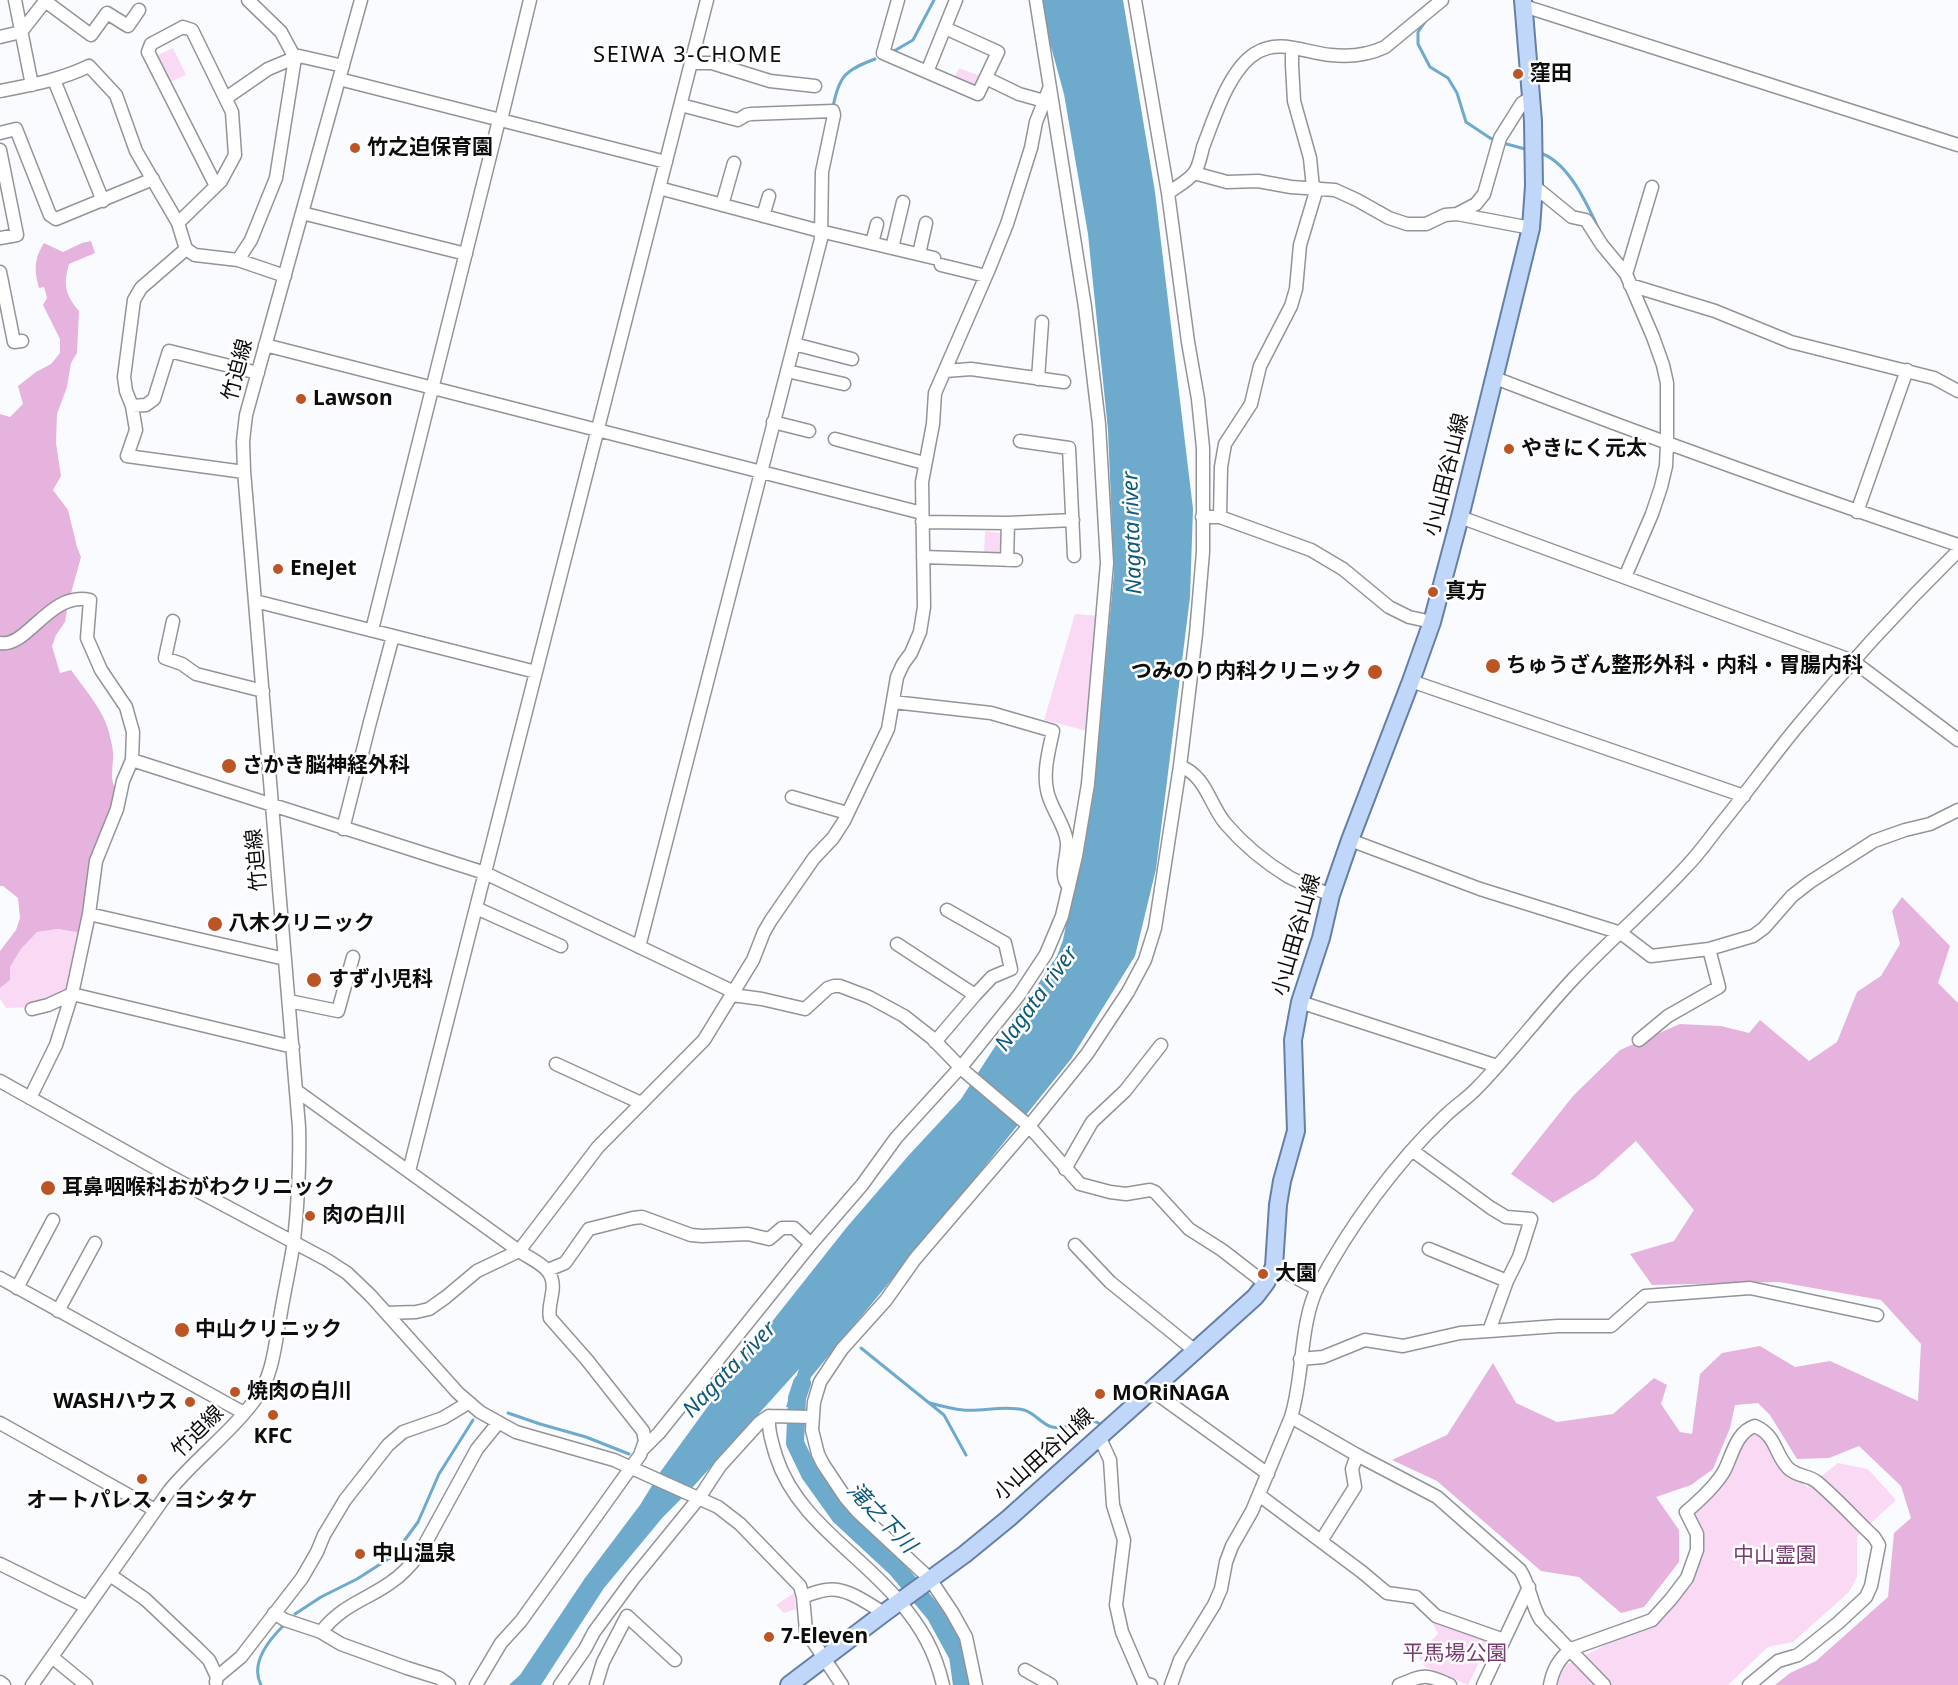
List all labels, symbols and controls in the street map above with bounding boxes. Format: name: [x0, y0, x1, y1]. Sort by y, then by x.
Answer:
district label: SEIWA 3-CHOME: [593, 43, 783, 69]
place label: 窪田: [1530, 61, 1572, 87]
marker: 窪田: [1511, 67, 1525, 81]
place label: 竹之迫保育園: [367, 135, 493, 161]
marker: 竹之迫保育園: [348, 141, 362, 155]
street label: 竹迫線: [218, 336, 258, 404]
place label: Lawson: [313, 386, 393, 412]
marker: Lawson: [294, 392, 308, 406]
street label: 小山田谷山線: [1420, 411, 1474, 539]
place label: やきにく元太: [1521, 436, 1647, 462]
marker: やきにく元太: [1502, 442, 1516, 456]
water label: Nagata river: [1118, 471, 1148, 595]
place label: EneJet: [290, 556, 357, 582]
marker: EneJet: [271, 562, 285, 576]
place label: 真方: [1445, 579, 1487, 605]
marker: 真方: [1426, 585, 1440, 599]
place label: ちゅうざん整形外科・内科・胃腸内科: [1506, 653, 1863, 679]
marker: ちゅうざん整形外科・内科・胃腸内科: [1484, 657, 1502, 675]
place label: つみのり内科クリニック: [1131, 659, 1362, 685]
marker: つみのり内科クリニック: [1366, 663, 1384, 681]
place label: さかき脳神経外科: [242, 753, 410, 779]
marker: さかき脳神経外科: [220, 757, 238, 775]
street label: 竹迫線: [242, 828, 272, 892]
street label: 小山田谷山線: [1268, 871, 1326, 999]
place label: 八木クリニック: [228, 911, 375, 937]
marker: 八木クリニック: [206, 915, 224, 933]
water label: Nagata river: [990, 941, 1084, 1057]
place label: すず小児科: [328, 967, 433, 993]
marker: すず小児科: [305, 971, 323, 989]
place label: 耳鼻咽喉科おがわクリニック: [62, 1175, 335, 1201]
marker: 耳鼻咽喉科おがわクリニック: [39, 1179, 57, 1197]
place label: 肉の白川: [322, 1203, 406, 1229]
marker: 肉の白川: [303, 1209, 317, 1223]
place label: 大園: [1275, 1261, 1317, 1287]
marker: 大園: [1256, 1267, 1270, 1281]
place label: 中山クリニック: [195, 1317, 342, 1343]
water label: Nagata river: [678, 1317, 782, 1423]
marker: 中山クリニック: [173, 1321, 191, 1339]
place label: 焼肉の白川: [247, 1379, 352, 1405]
place label: MORiNAGA: [1112, 1381, 1229, 1407]
marker: 焼肉の白川: [228, 1385, 242, 1399]
marker: MORiNAGA: [1093, 1387, 1107, 1401]
place label: WASHハウス: [53, 1389, 178, 1415]
marker: WASHハウス: [183, 1395, 197, 1409]
street label: 竹迫線: [167, 1401, 229, 1463]
street label: 小山田谷山線: [989, 1403, 1099, 1507]
marker: KFC: [266, 1408, 280, 1422]
place label: KFC: [254, 1424, 292, 1450]
marker: オートパレス・ヨシタケ: [135, 1472, 149, 1486]
water label: 滝之下川: [841, 1477, 921, 1559]
place label: オートパレス・ヨシタケ: [27, 1488, 257, 1514]
place label: 中山温泉: [372, 1541, 456, 1567]
park label: 中山霊園: [1733, 1543, 1817, 1569]
marker: 中山温泉: [353, 1547, 367, 1561]
place label: 7-Eleven: [781, 1624, 868, 1650]
marker: 7-Eleven: [762, 1630, 776, 1644]
park label: 平馬場公園: [1403, 1641, 1507, 1667]

